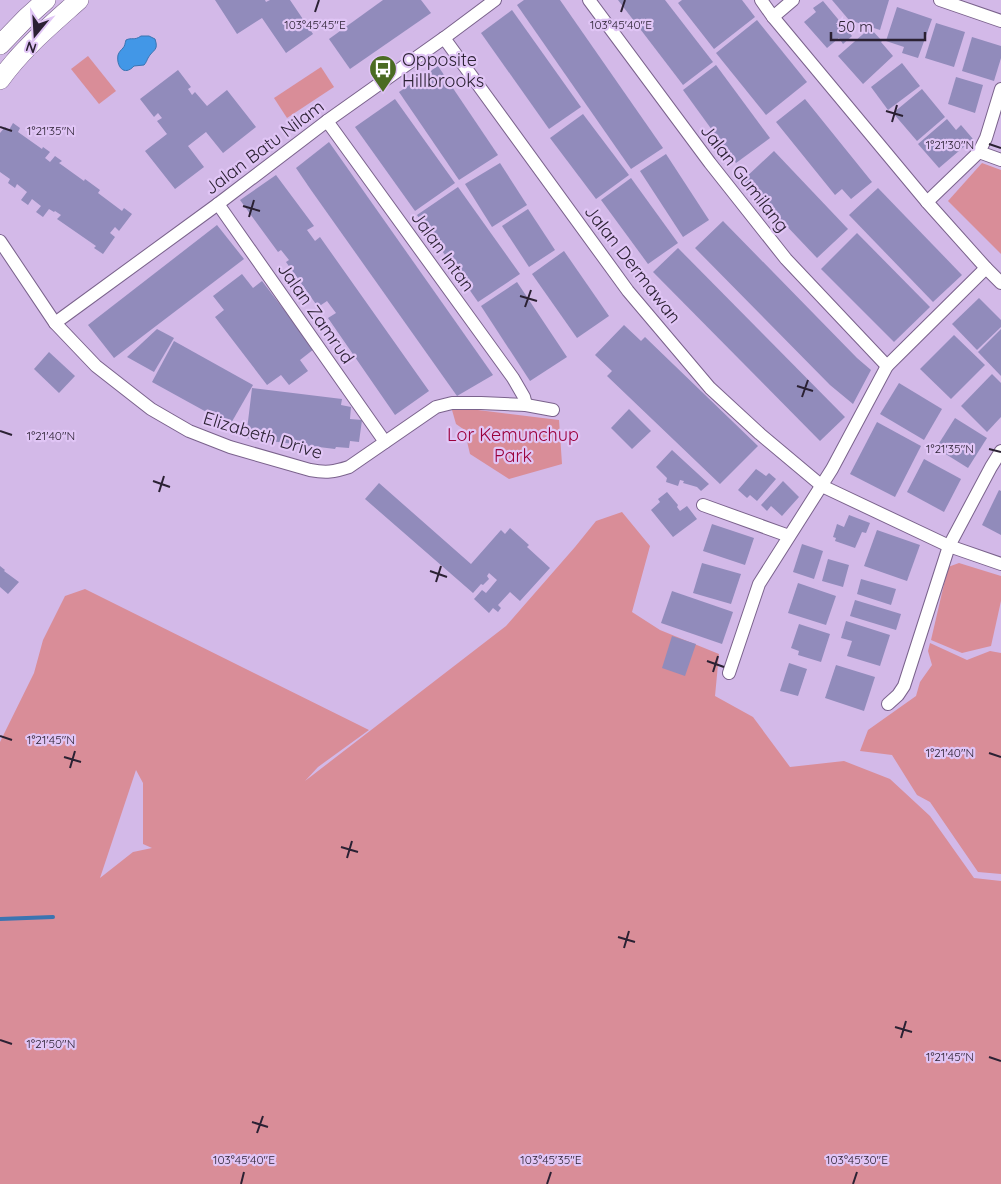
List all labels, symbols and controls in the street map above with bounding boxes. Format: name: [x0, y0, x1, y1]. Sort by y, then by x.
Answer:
north arrow: [10, 10, 60, 60]
scale bar: [831, 10, 925, 42]
text: 103°45'45"E: [284, 17, 346, 32]
text: 103°45'40"E: [590, 17, 652, 32]
text: 50 m: [838, 17, 873, 36]
text: N: [23, 37, 39, 58]
place label: Opposite Hillbrooks: [402, 48, 484, 92]
bus stop icon: Opposite Hillbrooks: [368, 54, 398, 93]
street label: Jalan Batu Nilam: [200, 95, 328, 199]
street label: Jalan Gumilang: [696, 119, 794, 237]
text: 1°21'35"N: [27, 123, 75, 138]
text: 1°21'30"N: [926, 137, 974, 152]
street label: Jalan Dermawan: [580, 200, 686, 328]
street label: Jalan Intan: [406, 206, 480, 296]
street label: Jalan Zamrud: [273, 258, 359, 368]
street label: Elizabeth Drive: [201, 406, 325, 464]
park label: Lor Kemunchup Park: [447, 423, 579, 467]
text: 1°21'40"N: [27, 428, 75, 443]
text: 1°21'35"N: [926, 441, 974, 456]
text: 1°21'45"N: [27, 732, 75, 747]
text: 1°21'40"N: [926, 745, 974, 760]
text: 1°21'50"N: [27, 1036, 75, 1051]
text: 1°21'45"N: [926, 1049, 974, 1064]
text: 103°45'40"E: [213, 1152, 275, 1167]
text: 103°45'35"E: [520, 1152, 582, 1167]
text: 103°45'30"E: [826, 1152, 888, 1167]

